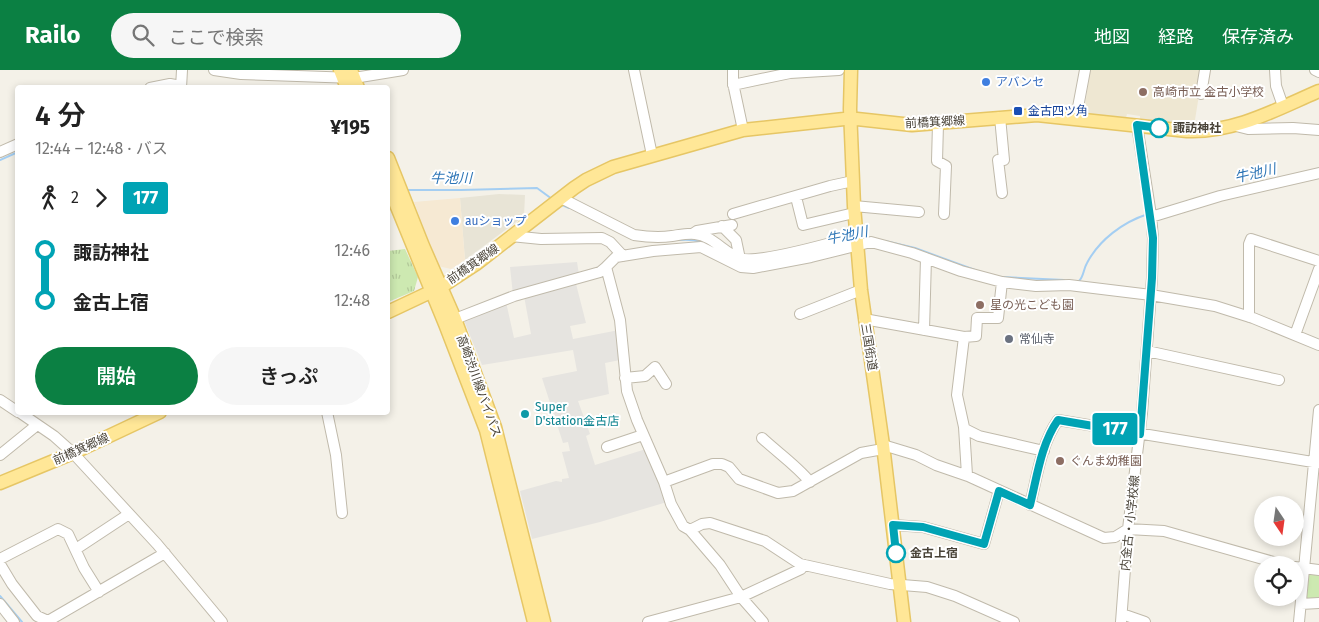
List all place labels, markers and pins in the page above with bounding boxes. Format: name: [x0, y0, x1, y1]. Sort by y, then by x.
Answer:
place label: アバンセ: [996, 75, 1044, 89]
marker: アバンセ: [980, 76, 992, 88]
place label: 高崎市立 金古小学校: [1153, 85, 1264, 99]
marker: 高崎市立 金古小学校: [1137, 86, 1149, 98]
place label: 金古四ツ角: [1028, 104, 1088, 118]
marker: 金古四ツ角: [1012, 105, 1024, 117]
marker: 諏訪神社: [1149, 118, 1169, 138]
place label: 諏訪神社: [1173, 121, 1221, 135]
place label: auショップ: [465, 214, 527, 228]
marker: auショップ: [449, 215, 461, 227]
place label: 星の光こども園: [990, 298, 1074, 312]
marker: 星の光こども園: [974, 299, 986, 311]
place label: 常仙寺: [1019, 332, 1055, 346]
marker: 常仙寺: [1003, 333, 1015, 345]
place label: Super D'station金古店: [535, 400, 619, 428]
marker: Super D'station金古店: [519, 408, 531, 420]
place label: ぐんま幼稚園: [1070, 454, 1142, 468]
marker: ぐんま幼稚園: [1054, 455, 1066, 467]
marker: 金古上宿: [886, 543, 906, 563]
place label: 金古上宿: [910, 546, 958, 560]

